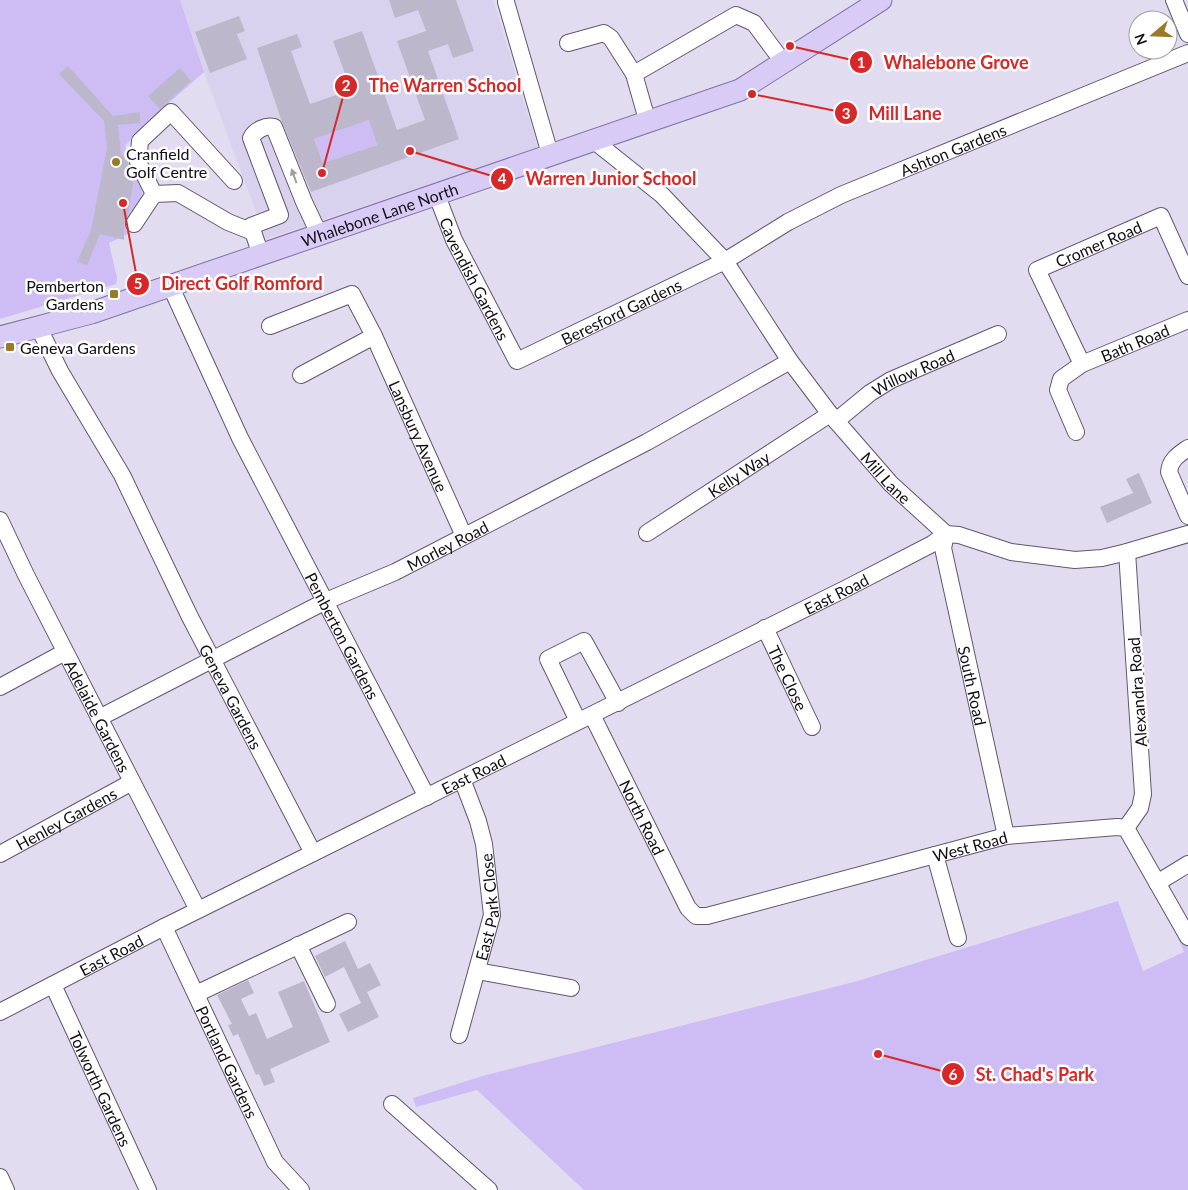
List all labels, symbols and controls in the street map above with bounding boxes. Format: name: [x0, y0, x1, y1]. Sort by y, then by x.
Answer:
north arrow: [1128, 10, 1178, 60]
text: N: [1130, 32, 1150, 47]
callout: Whalebone Grove: [849, 46, 1039, 79]
text: Whalebone Grove: [883, 51, 1029, 73]
text: 1: [857, 53, 865, 71]
callout: The Warren School: [333, 69, 531, 102]
text: The Warren School: [369, 74, 521, 96]
text: 2: [342, 76, 351, 94]
callout: Mill Lane: [833, 97, 951, 130]
text: Mill Lane: [868, 102, 942, 124]
text: 3: [842, 104, 850, 122]
street label: Ashton Gardens: [897, 119, 1009, 179]
place label: Cranfield Golf Centre: [126, 144, 207, 181]
marker: Cranfield Golf Centre: [110, 156, 122, 168]
callout: Warren Junior School: [490, 162, 707, 195]
text: Warren Junior School: [526, 167, 696, 189]
one-way arrow: [290, 168, 298, 183]
text: 4: [498, 169, 507, 187]
street label: Whalebone Lane North: [299, 178, 460, 250]
street label: Cavendish Gardens: [437, 214, 514, 343]
street label: Cromer Road: [1052, 216, 1144, 270]
callout: Direct Golf Romford: [126, 267, 333, 300]
text: Direct Golf Romford: [161, 272, 323, 294]
text: 5: [134, 274, 142, 292]
street label: Beresford Gardens: [558, 274, 684, 348]
place label: Pemberton Gardens: [26, 276, 104, 313]
marker: Pemberton Gardens: [108, 288, 120, 300]
street label: Bath Road: [1098, 319, 1172, 365]
place label: Geneva Gardens: [20, 338, 136, 357]
marker: Geneva Gardens: [4, 341, 16, 353]
street label: Willow Road: [868, 345, 957, 399]
street label: Lansbury Avenue: [386, 377, 452, 495]
street label: Kelly Way: [704, 446, 773, 500]
street label: Mill Lane: [858, 448, 915, 507]
street label: Morley Road: [403, 516, 491, 574]
street label: Pemberton Gardens: [302, 569, 384, 702]
street label: East Road: [801, 569, 871, 617]
street label: Alexandra Road: [1124, 636, 1150, 748]
street label: Geneva Gardens: [196, 641, 267, 752]
street label: The Close: [765, 642, 812, 713]
street label: South Road: [955, 644, 991, 727]
street label: Adelaide Gardens: [62, 656, 135, 775]
street label: East Road: [438, 750, 509, 797]
street label: North Road: [616, 776, 669, 858]
street label: Henley Gardens: [12, 783, 120, 853]
street label: West Road: [931, 827, 1009, 865]
street label: East Park Close: [470, 853, 502, 962]
street label: East Road: [76, 930, 146, 979]
street label: Portland Gardens: [193, 1003, 262, 1121]
street label: Tolworth Gardens: [66, 1028, 136, 1149]
callout: St. Chad's Park: [941, 1058, 1104, 1091]
text: St. Chad's Park: [976, 1063, 1095, 1085]
text: 6: [949, 1065, 958, 1083]

